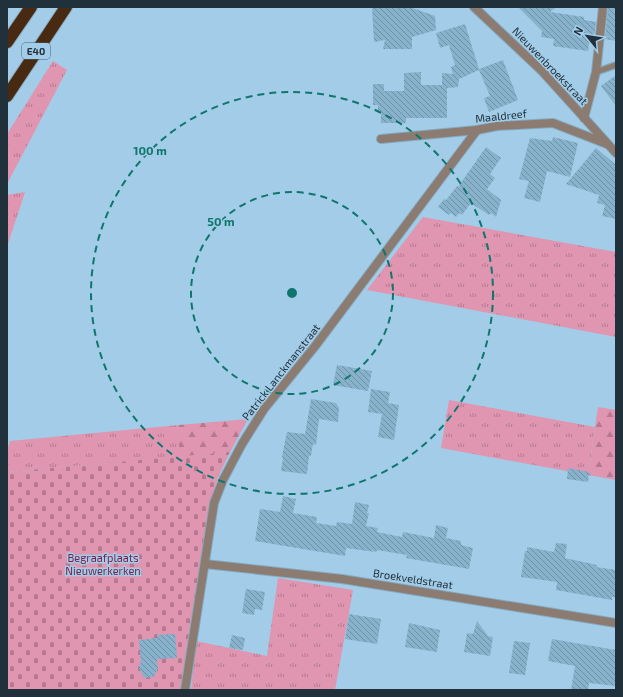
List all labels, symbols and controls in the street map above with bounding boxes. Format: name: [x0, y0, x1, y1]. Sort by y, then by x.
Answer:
north arrow: [567, 16, 607, 56]
street label: Nieuwenbroekstraat: [510, 24, 590, 108]
road number: E40: [22, 43, 50, 59]
street label: Maaldreef: [475, 106, 528, 125]
text: 100 m: [133, 143, 167, 157]
text: 50 m: [207, 214, 235, 228]
centre of rings: [285, 286, 299, 300]
street label: Patrick Lanckmanstraat: [239, 321, 322, 422]
park label: Begraafplaats Nieuwerkerken: [65, 551, 141, 577]
street label: Broekveldstraat: [372, 566, 454, 591]

